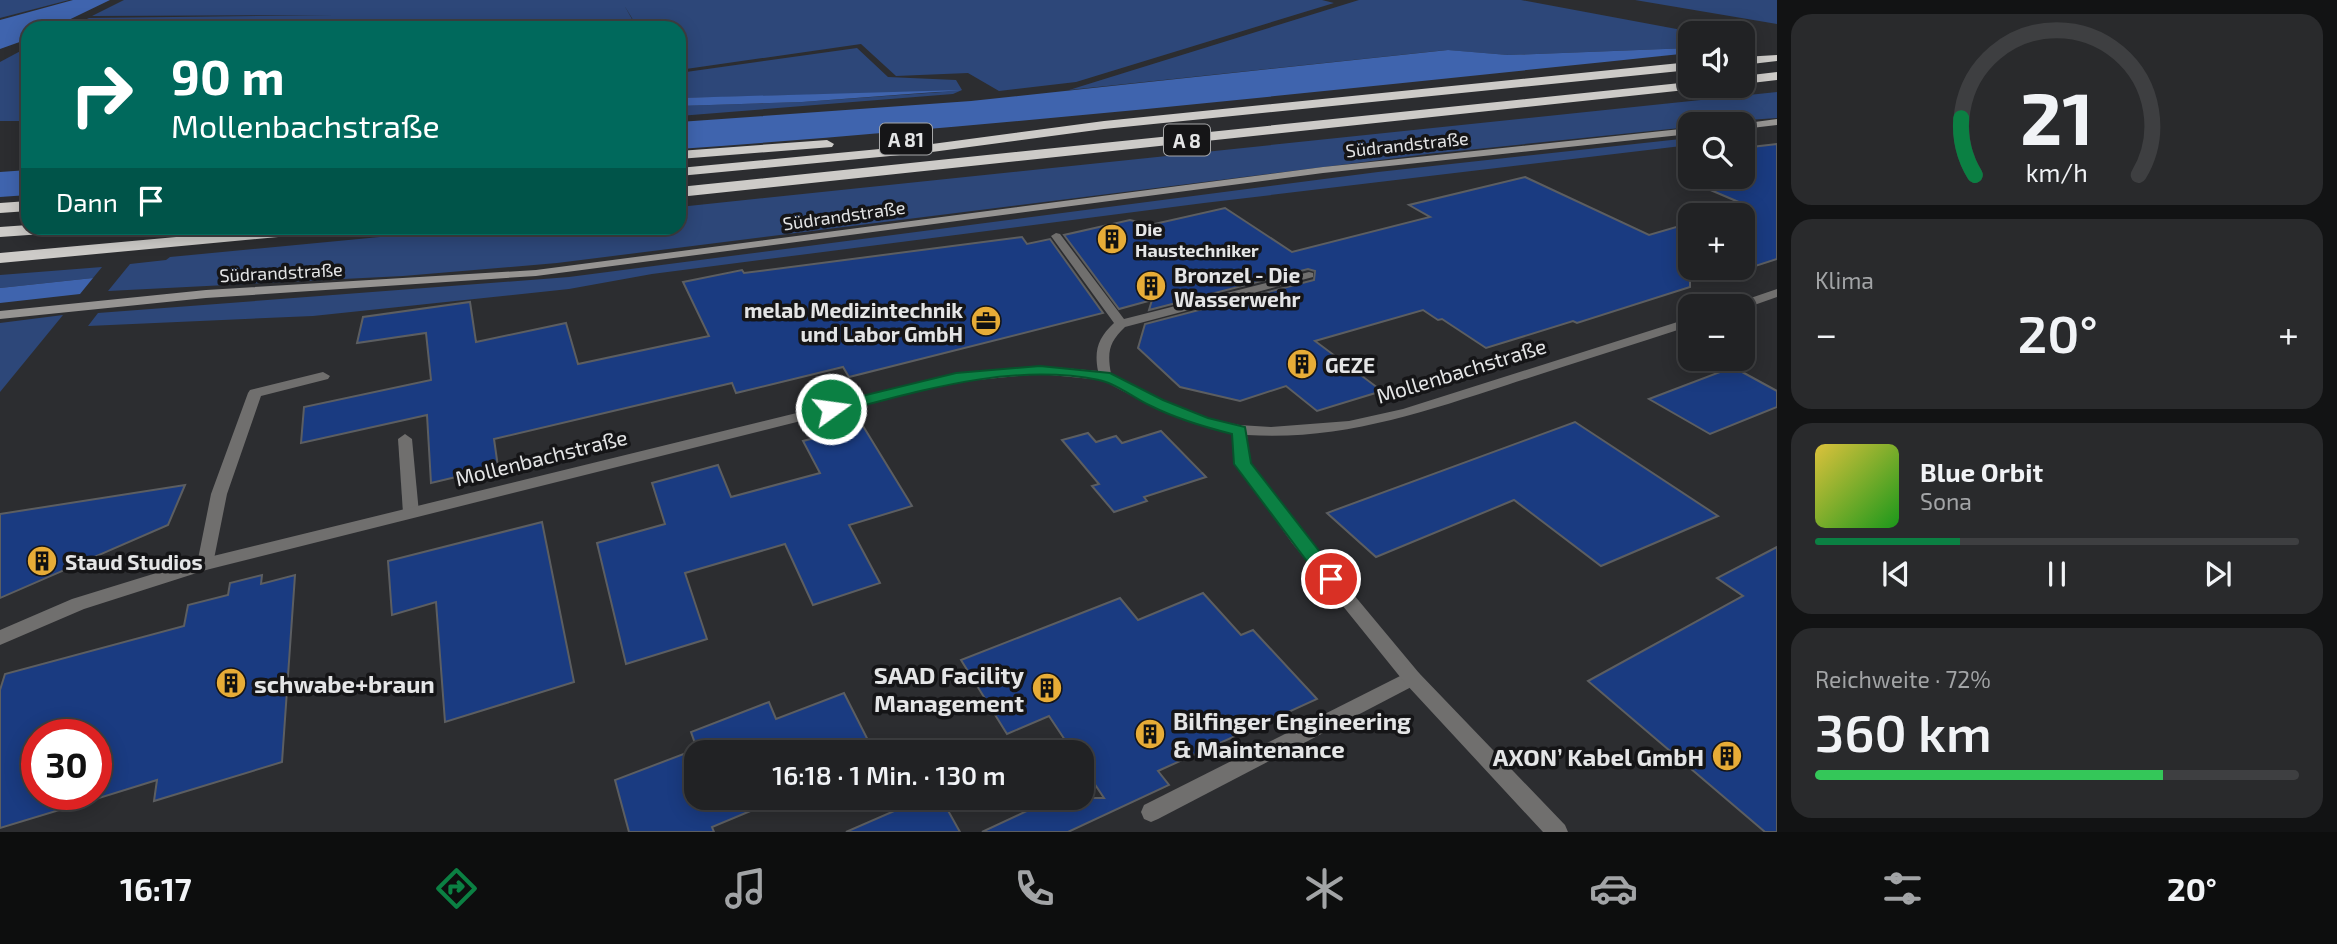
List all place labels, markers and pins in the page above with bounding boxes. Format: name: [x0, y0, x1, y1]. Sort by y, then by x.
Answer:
place label: Die Haustechniker: [1135, 218, 1259, 261]
building icon: Die Haustechniker: [1095, 222, 1129, 256]
place label: Bronzel - Die Wasserwehr: [1174, 262, 1301, 311]
building icon: Bronzel - Die Wasserwehr: [1134, 269, 1168, 303]
place label: melab Medizintechnik und Labor GmbH: [744, 297, 963, 346]
office icon: melab Medizintechnik und Labor GmbH: [969, 304, 1003, 338]
building icon: GEZE: [1285, 347, 1319, 381]
place label: GEZE: [1325, 352, 1375, 377]
building icon: Staud Studios: [25, 544, 59, 578]
place label: Staud Studios: [65, 549, 203, 574]
pin: [1301, 549, 1361, 609]
place label: SAAD Facility Management: [874, 660, 1024, 717]
building icon: schwabe+braun: [214, 666, 248, 700]
place label: schwabe+braun: [254, 669, 435, 698]
building icon: SAAD Facility Management: [1030, 671, 1064, 705]
place label: Bilfinger Engineering & Maintenance: [1173, 706, 1411, 763]
building icon: Bilfinger Engineering & Maintenance: [1133, 717, 1167, 751]
building icon: AXON’ Kabel GmbH: [1710, 739, 1744, 773]
place label: AXON’ Kabel GmbH: [1493, 742, 1704, 771]

